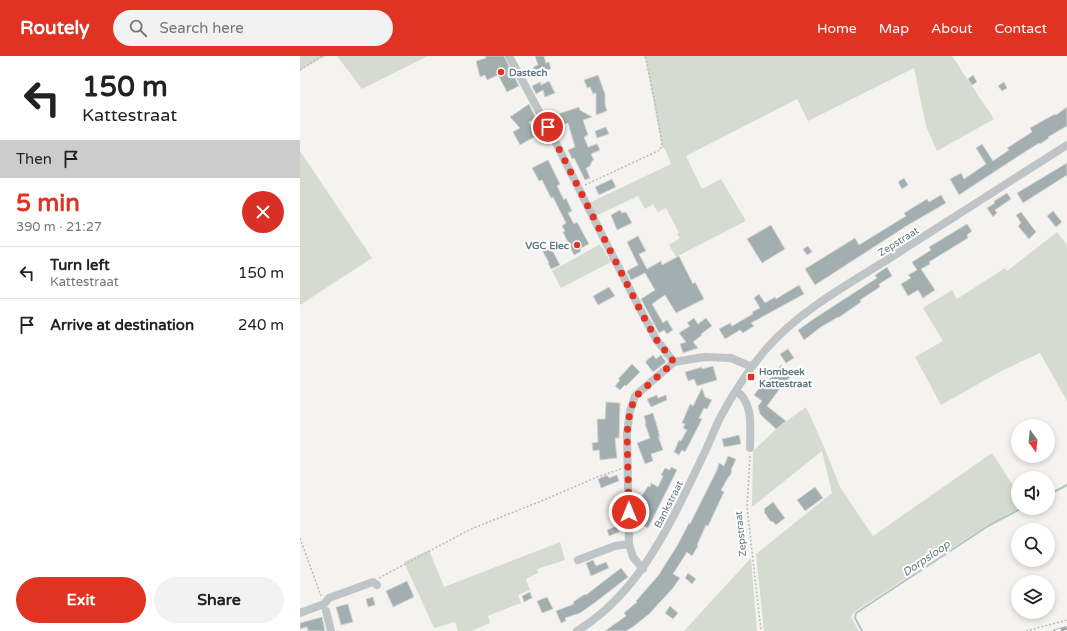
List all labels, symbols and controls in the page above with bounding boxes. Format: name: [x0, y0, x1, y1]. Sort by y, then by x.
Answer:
search box: [113, 10, 393, 46]
text: Routely: [20, 17, 89, 39]
icon: search: [127, 17, 149, 39]
text: Search here: [159, 19, 244, 37]
text: Home: [817, 20, 857, 37]
text: Map: [879, 20, 909, 37]
text: About: [931, 20, 973, 37]
text: Contact: [995, 20, 1047, 37]
marker: Dastech: [496, 67, 506, 77]
place label: Dastech: [509, 67, 548, 79]
text: 150 m: [82, 70, 168, 104]
icon: left: [16, 72, 68, 124]
text: Kattestraat: [82, 104, 177, 126]
pin: [531, 110, 565, 144]
icon: arrive: [537, 116, 559, 138]
icon: arrive: [60, 148, 82, 170]
text: Then: [16, 150, 52, 168]
text: 5 min: [16, 189, 80, 218]
button: close: [242, 191, 284, 233]
text: 390 m · 21:27: [16, 219, 102, 235]
street label: Zepstraat: [876, 225, 921, 259]
place label: VGC Elec: [525, 240, 570, 252]
marker: VGC Elec: [572, 240, 582, 250]
text: Turn left: [50, 256, 110, 274]
icon: left: [16, 262, 38, 284]
text: 150 m: [238, 264, 284, 282]
text: Kattestraat: [50, 274, 119, 290]
icon: arrive: [16, 314, 38, 336]
text: Arrive at destination: [50, 316, 194, 334]
text: 240 m: [238, 316, 284, 334]
place label: Hombeek Kattestraat: [759, 366, 812, 390]
marker: Hombeek Kattestraat: [746, 372, 756, 382]
north arrow: [1011, 419, 1055, 463]
map controls: [1011, 419, 1055, 619]
button: sound: [1011, 471, 1055, 515]
street label: Bankstraat: [652, 479, 686, 530]
position arrow: [608, 491, 650, 533]
street label: Zepstraat: [733, 510, 749, 557]
button: search: [1011, 523, 1055, 567]
water label: Dorpsloop: [900, 537, 953, 579]
button: layers: [1011, 575, 1055, 619]
button: Exit: [16, 577, 146, 623]
button: Share: [154, 577, 284, 623]

